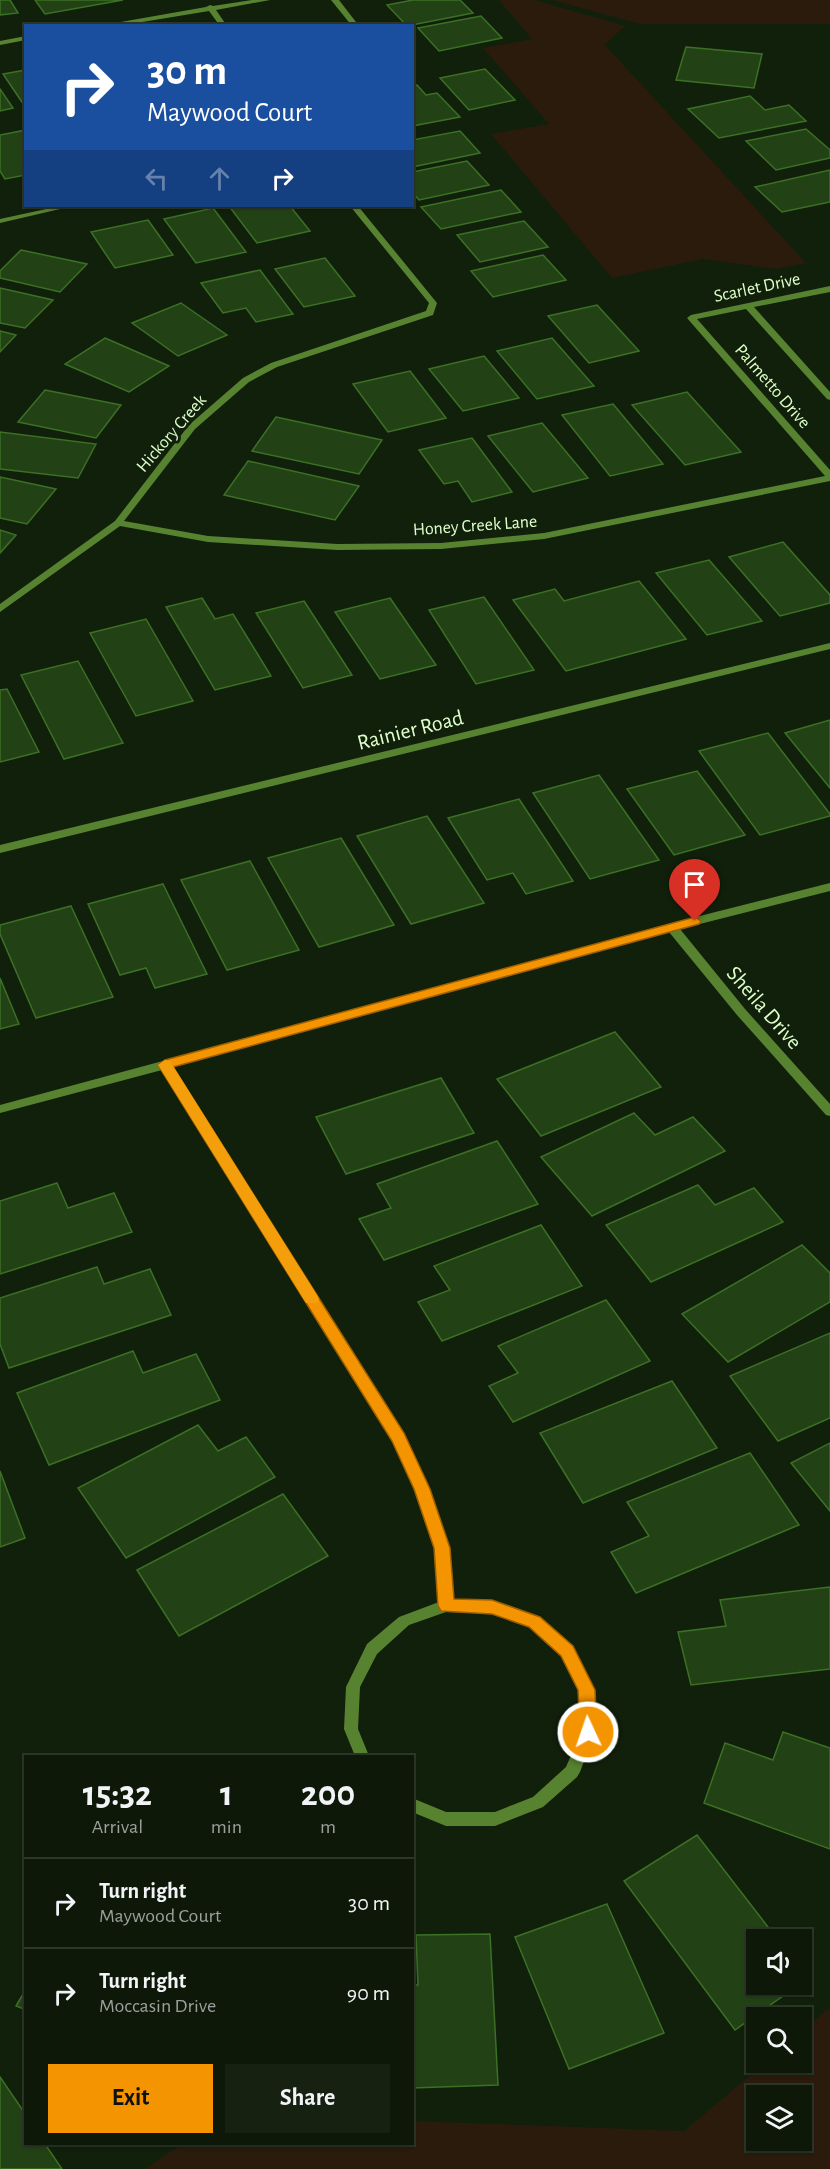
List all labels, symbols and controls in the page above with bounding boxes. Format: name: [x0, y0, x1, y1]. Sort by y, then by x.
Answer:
icon: right: [48, 48, 126, 126]
text: 30 m: [147, 50, 227, 92]
text: Maywood Court: [147, 99, 312, 126]
icon: left: [140, 162, 173, 195]
icon: ahead: [203, 162, 236, 195]
icon: right: [266, 162, 299, 195]
street label: Scarlet Drive: [712, 270, 802, 306]
street label: Palmetto Drive: [731, 341, 813, 432]
street label: Hickory Creek: [133, 391, 211, 476]
street label: Honey Creek Lane: [412, 513, 538, 539]
street label: Rainier Road: [355, 706, 466, 754]
pin: [669, 859, 720, 921]
icon: arrive: [678, 868, 711, 901]
street label: Sheila Drive: [722, 962, 806, 1053]
position arrow: [556, 1700, 620, 1764]
text: 15:32: [83, 1776, 152, 1812]
text: 1: [220, 1776, 233, 1812]
text: 200: [301, 1776, 355, 1812]
text: Arrival: [92, 1817, 143, 1837]
text: min: [211, 1817, 242, 1837]
text: m: [320, 1817, 336, 1837]
text: Turn right: [99, 1880, 186, 1902]
icon: right: [48, 1887, 81, 1920]
text: 30 m: [348, 1892, 390, 1914]
text: Maywood Court: [99, 1906, 221, 1926]
map controls: [746, 1929, 812, 2151]
button: sound: [746, 1929, 812, 1995]
text: Turn right: [99, 1970, 186, 1992]
icon: right: [48, 1977, 81, 2010]
text: 90 m: [347, 1982, 390, 2004]
text: Moccasin Drive: [99, 1996, 216, 2016]
button: search: [746, 2007, 812, 2073]
button: Exit: [48, 2064, 213, 2133]
button: Share: [225, 2064, 390, 2133]
button: layers: [746, 2085, 812, 2151]

